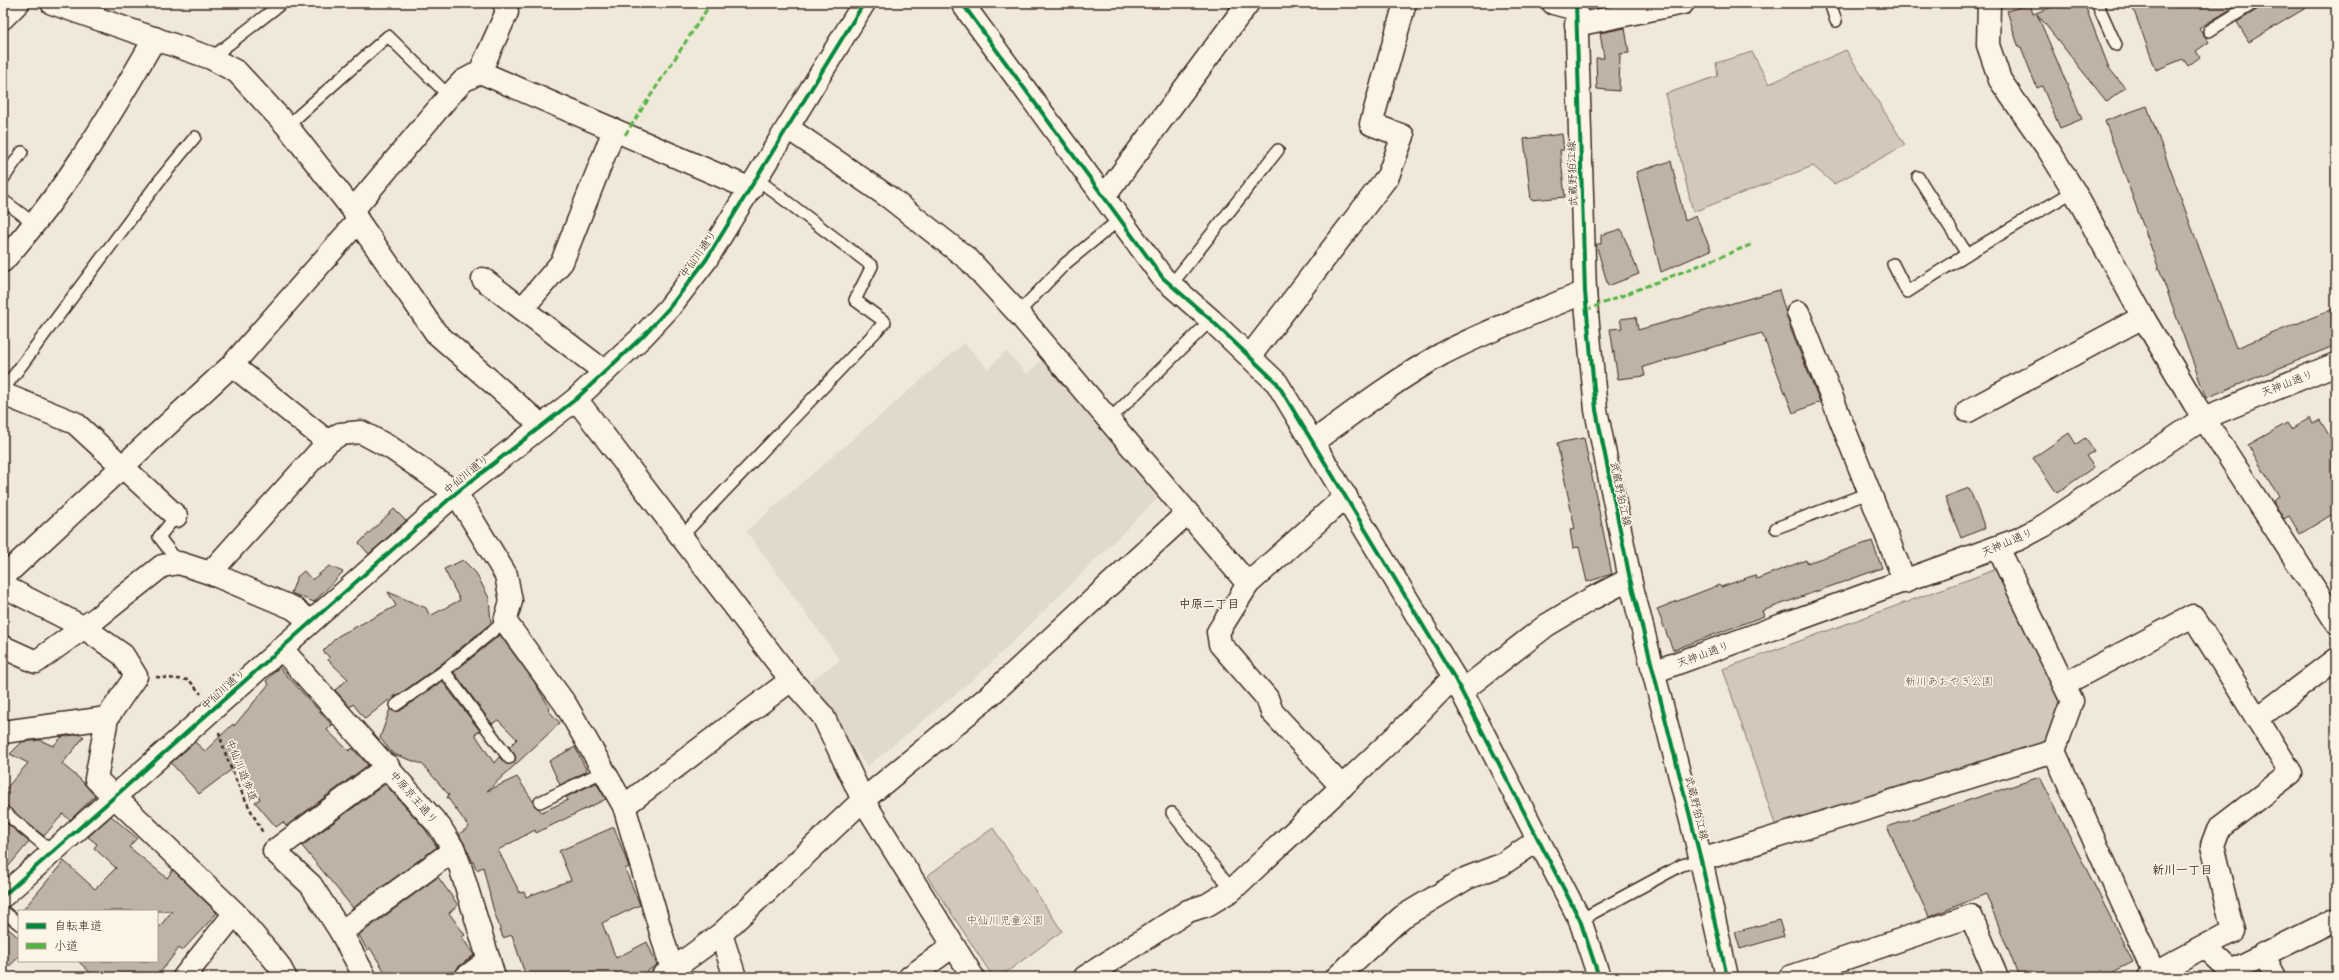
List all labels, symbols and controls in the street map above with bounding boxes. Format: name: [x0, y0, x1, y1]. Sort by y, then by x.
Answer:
street label: 武蔵野狛江線: [1566, 141, 1581, 207]
street label: 中仙川通り: [678, 229, 720, 281]
street label: 天神山通り: [2260, 368, 2316, 400]
street label: 中仙川通り: [441, 453, 492, 498]
street label: 武蔵野狛江線: [1606, 461, 1633, 528]
street label: 天神山通り: [1980, 527, 2035, 560]
district label: 中原二丁目: [1179, 598, 1239, 613]
street label: 天神山通り: [1675, 640, 1732, 671]
street label: 中仙川通り: [199, 667, 249, 713]
park label: 新川あおやぎ公園: [1905, 676, 1993, 689]
street label: 中仙川遊歩道: [222, 738, 259, 804]
street label: 中原京王通り: [386, 769, 439, 827]
street label: 武蔵野狛江線: [1681, 775, 1710, 842]
district label: 新川一丁目: [2152, 864, 2212, 879]
legend: [18, 910, 158, 962]
park label: 中仙川児童公園: [967, 915, 1044, 928]
text: 自転車道: [54, 920, 102, 935]
text: 小道: [54, 940, 78, 955]

